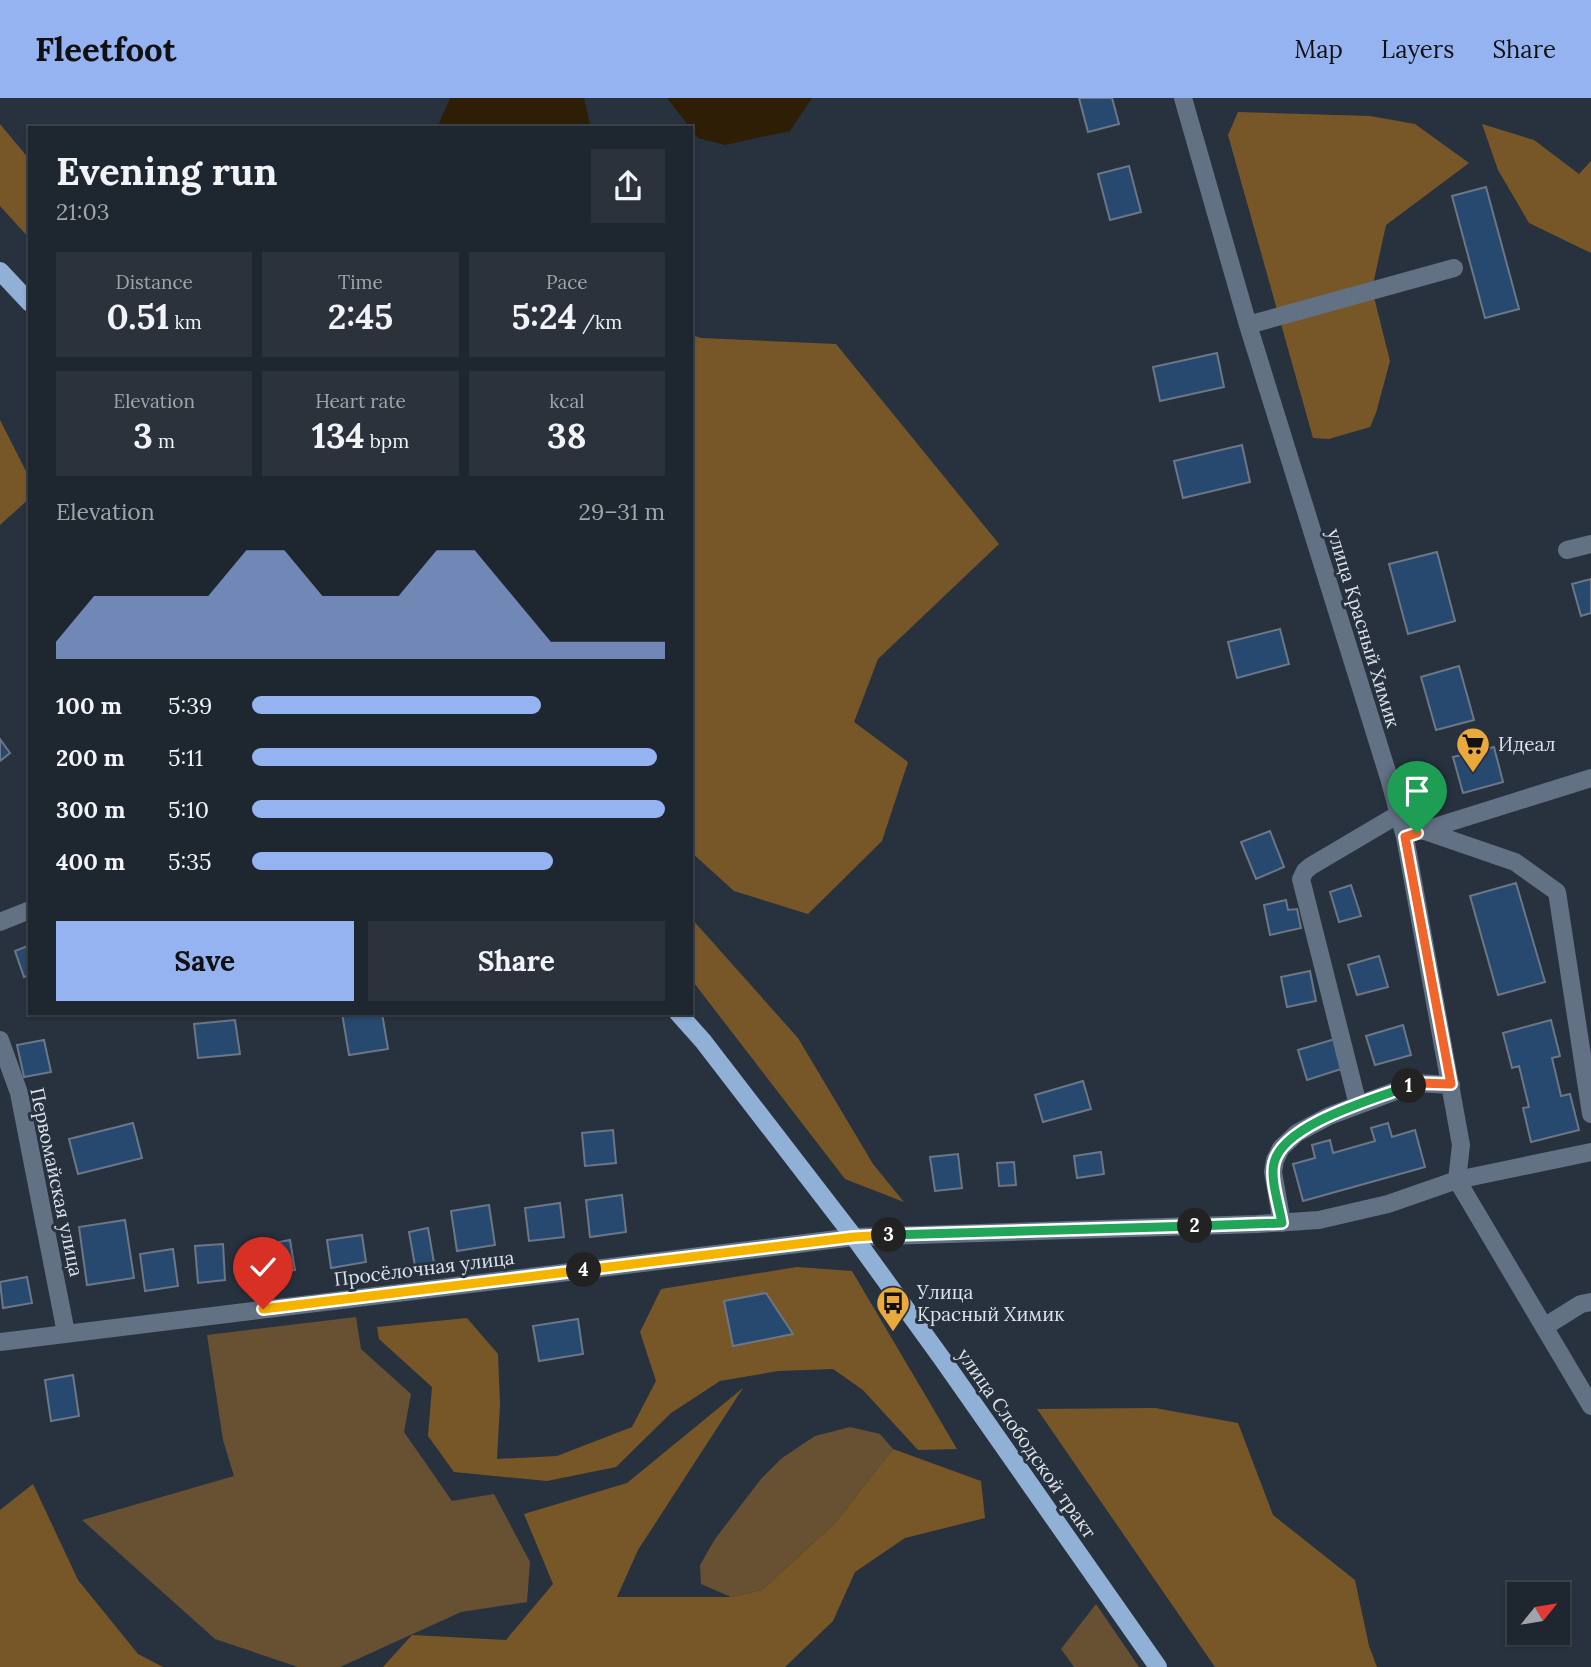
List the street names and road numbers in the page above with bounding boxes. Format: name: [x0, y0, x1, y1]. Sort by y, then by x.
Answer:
street label: улица Красный Химик: [1322, 525, 1406, 731]
street label: Первомайская улица: [25, 1085, 89, 1279]
street label: Просёлочная улица: [332, 1245, 516, 1291]
street label: улица Слободской тракт: [952, 1343, 1102, 1543]

